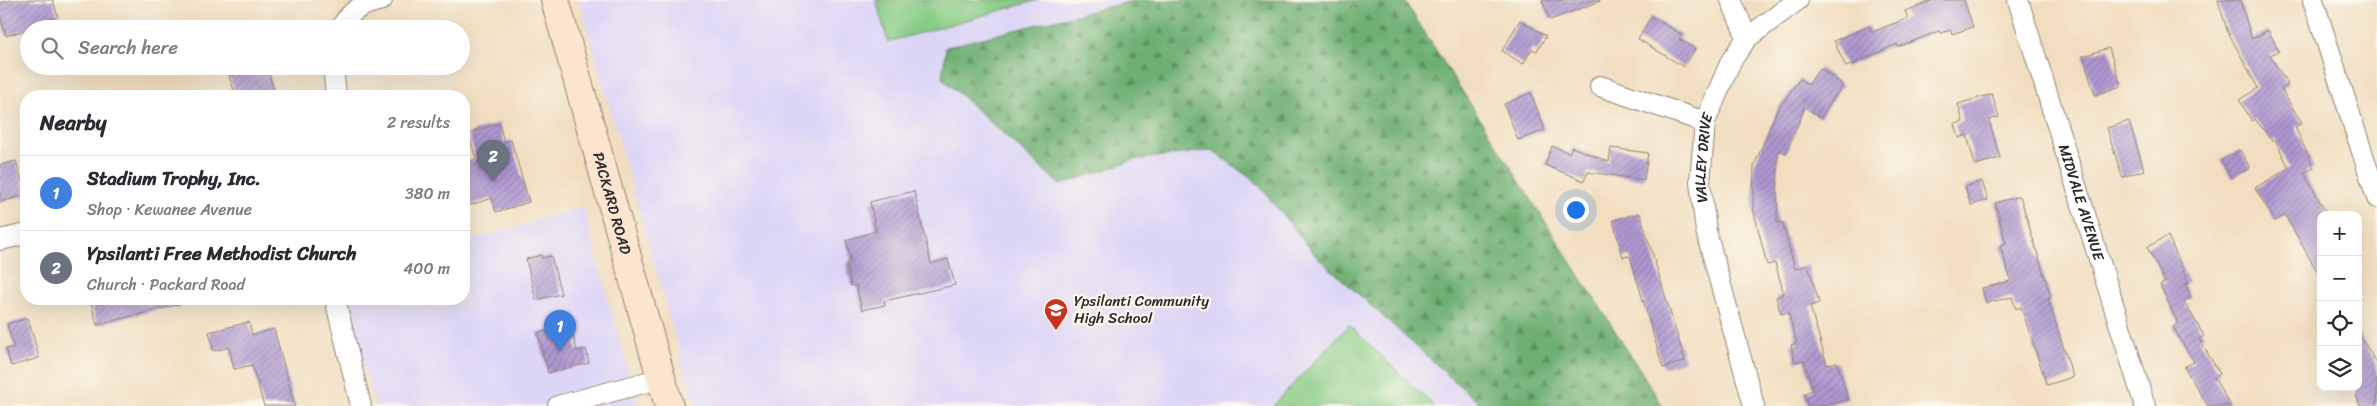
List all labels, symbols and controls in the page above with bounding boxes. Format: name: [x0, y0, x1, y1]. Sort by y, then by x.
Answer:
search box: [20, 20, 470, 75]
text: Search here: [78, 31, 178, 64]
icon: search: [38, 34, 66, 62]
text: Nearby: [40, 104, 106, 142]
street label: VALLEY DRIVE: [1687, 107, 1721, 204]
text: 2 results: [387, 108, 450, 137]
pin: 2: [477, 140, 509, 181]
street label: MIDVALE AVENUE: [2051, 141, 2112, 265]
street label: PACKARD ROAD: [585, 149, 639, 257]
text: Stadium Trophy, Inc.: [87, 162, 261, 195]
text: 1: [53, 179, 59, 208]
text: 380 m: [405, 179, 450, 208]
text: Shop · Kewanee Avenue: [87, 195, 252, 224]
your location: [1563, 197, 1589, 223]
map controls: [2317, 211, 2362, 391]
button: +: [2317, 211, 2362, 256]
text: Ypsilanti Free Methodist Church: [87, 237, 357, 270]
text: 2: [51, 254, 61, 283]
text: 400 m: [403, 254, 450, 283]
button: −: [2317, 256, 2362, 301]
text: Church · Packard Road: [87, 270, 245, 299]
place label: Ypsilanti Community High School: [1074, 288, 1209, 331]
school or university icon: Ypsilanti Community High School: [1043, 297, 1069, 331]
button: locate: [2317, 301, 2362, 346]
pin: 1: [544, 310, 576, 351]
button: layers: [2317, 346, 2362, 391]

